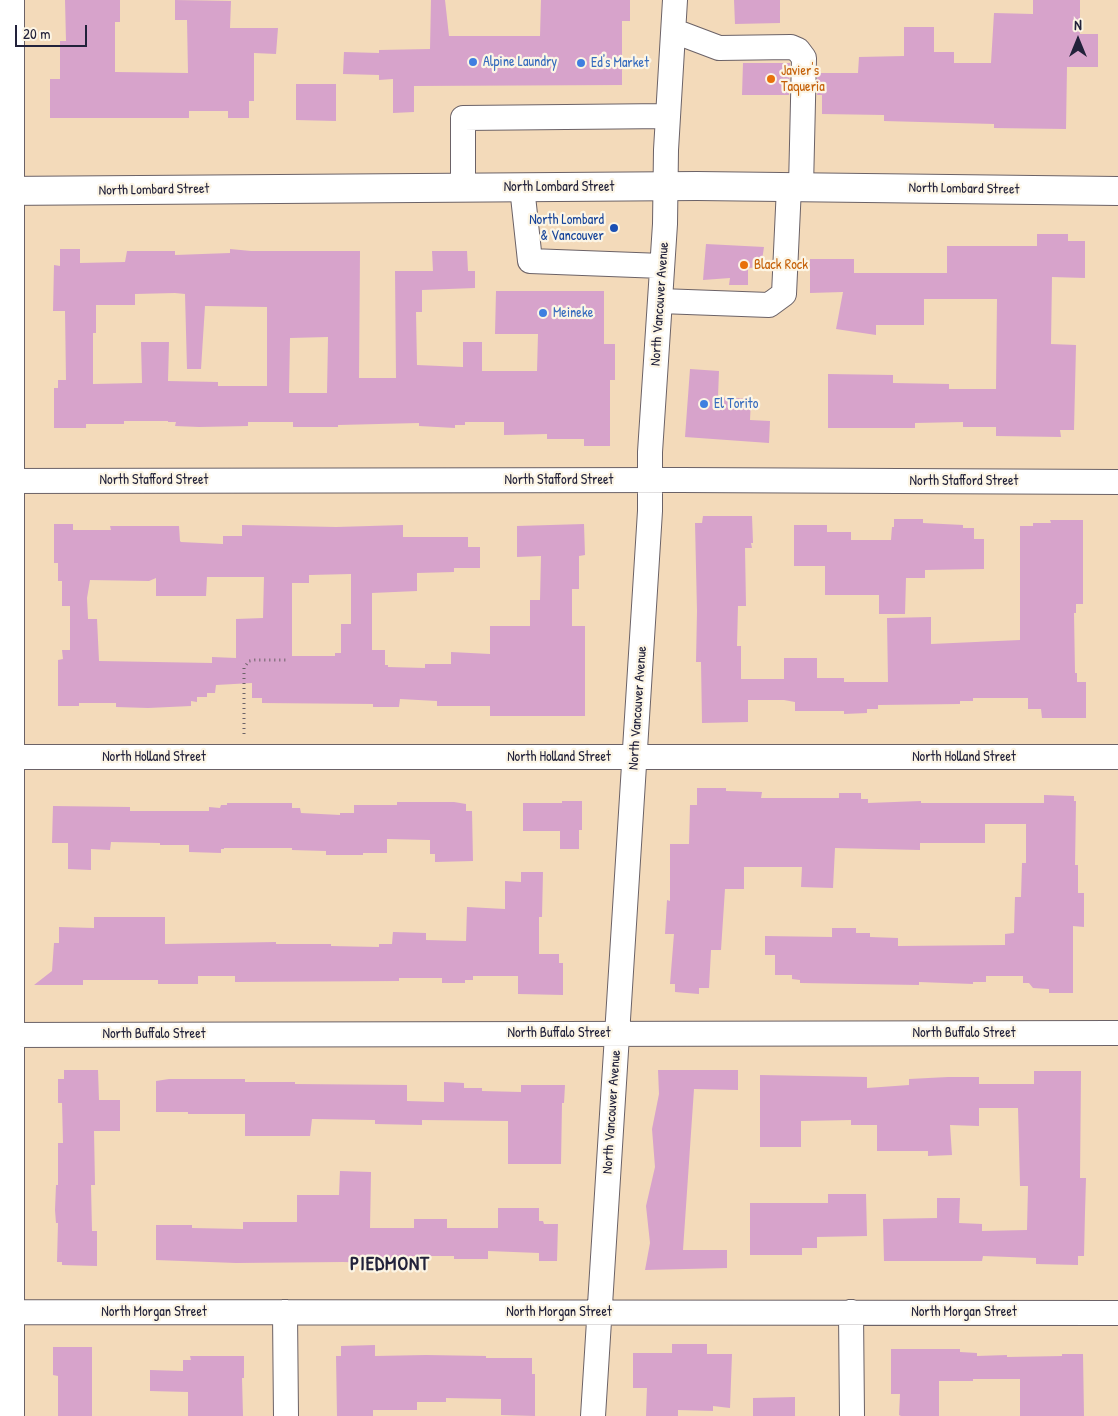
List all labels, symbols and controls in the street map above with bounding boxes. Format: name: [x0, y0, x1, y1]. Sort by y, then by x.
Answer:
scale bar: [18, 15, 90, 47]
north arrow: [1053, 15, 1103, 65]
text: N: [1074, 15, 1082, 34]
text: 20 m: [23, 23, 50, 44]
place label: Alpine Laundry: [483, 54, 557, 70]
place label: Ed's Market: [591, 55, 649, 71]
marker: Alpine Laundry: [467, 56, 479, 68]
marker: Ed's Market: [575, 57, 587, 69]
place label: Javier's Taqueria: [781, 63, 825, 95]
marker: Javier's Taqueria: [765, 73, 777, 85]
street label: North Lombard Street: [504, 179, 614, 195]
street label: North Lombard Street: [909, 180, 1019, 198]
street label: North Lombard Street: [99, 181, 209, 199]
place label: North Lombard & Vancouver: [529, 212, 604, 244]
marker: North Lombard & Vancouver: [608, 222, 620, 234]
street label: North Vancouver Avenue: [647, 242, 673, 366]
place label: Black Rock: [754, 257, 808, 273]
marker: Black Rock: [738, 259, 750, 271]
place label: Meineke: [553, 305, 593, 321]
marker: Meineke: [537, 307, 549, 319]
place label: El Torito: [714, 396, 758, 412]
marker: El Torito: [698, 398, 710, 410]
street label: North Stafford Street: [100, 472, 208, 488]
street label: North Stafford Street: [505, 472, 613, 488]
street label: North Stafford Street: [910, 473, 1018, 489]
street label: North Vancouver Avenue: [625, 646, 651, 770]
street label: North Holland Street: [102, 749, 206, 765]
street label: North Holland Street: [507, 749, 611, 765]
street label: North Holland Street: [912, 749, 1016, 765]
street label: North Buffalo Street: [507, 1025, 611, 1041]
street label: North Buffalo Street: [912, 1025, 1016, 1041]
street label: North Buffalo Street: [102, 1026, 206, 1042]
street label: North Vancouver Avenue: [599, 1050, 625, 1174]
district label: PIEDMONT: [349, 1254, 431, 1276]
street label: North Morgan Street: [101, 1304, 207, 1320]
street label: North Morgan Street: [506, 1304, 612, 1320]
street label: North Morgan Street: [911, 1304, 1017, 1320]

